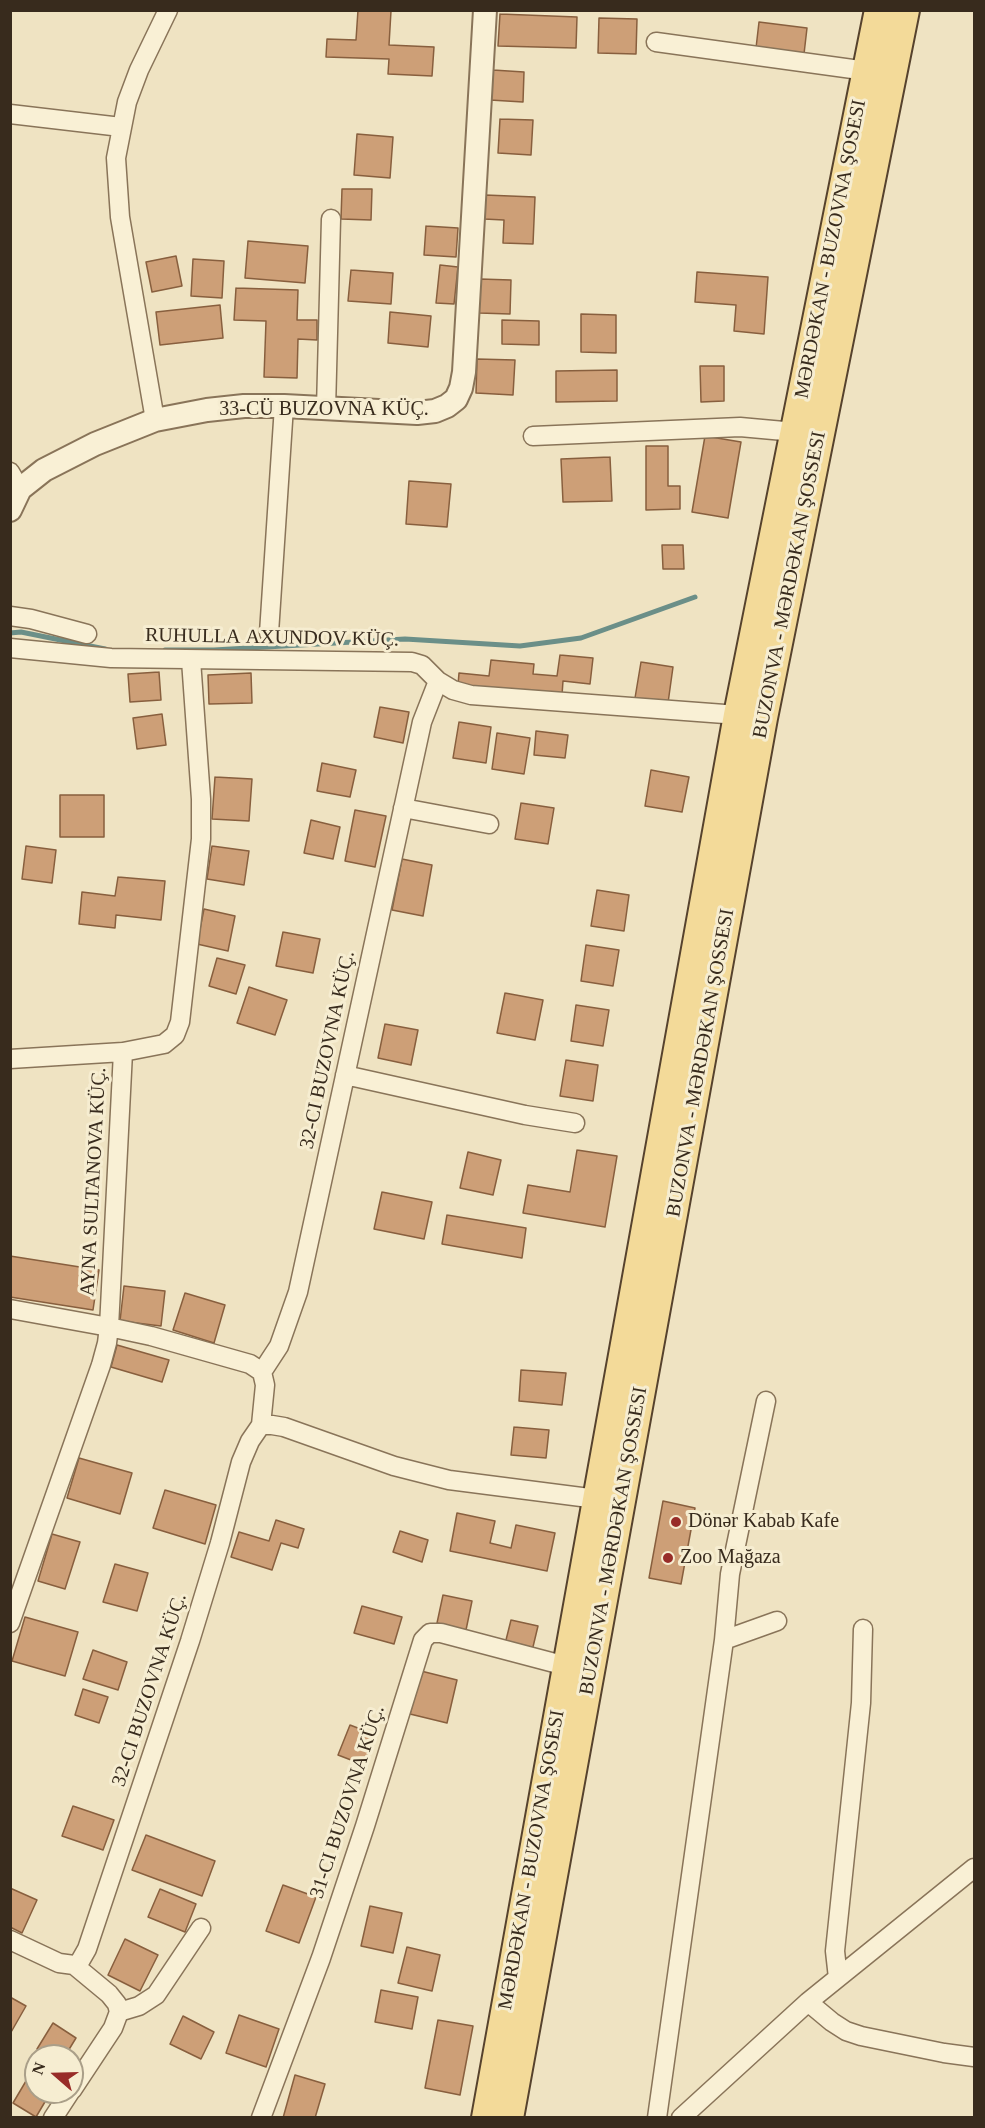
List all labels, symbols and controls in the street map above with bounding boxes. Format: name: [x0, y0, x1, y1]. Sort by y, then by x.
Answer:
street label: MƏRDƏKAN - BUZOVNA ŞOSESI: [790, 98, 872, 400]
street label: 33-CÜ BUZOVNA KÜÇ.: [219, 398, 429, 422]
street label: BUZONVA - MƏRDƏKAN ŞOSSESI: [748, 429, 832, 741]
street label: RUHULLA AXUNDOV KÜÇ.: [145, 624, 399, 652]
street label: BUZONVA - MƏRDƏKAN ŞOSSESI: [662, 907, 740, 1219]
street label: 32-CI BUZOVNA KÜÇ.: [295, 949, 361, 1151]
street label: AYNA SULTANOVA KÜÇ.: [76, 1067, 112, 1297]
street label: BUZONVA - MƏRDƏKAN ŞOSSESI: [575, 1385, 653, 1697]
place label: Dönər Kabab Kafe: [688, 1510, 839, 1534]
marker: Dönər Kabab Kafe: [669, 1515, 683, 1529]
place label: Zoo Mağaza: [680, 1546, 781, 1570]
marker: Zoo Mağaza: [661, 1551, 675, 1565]
street label: 32-CI BUZOVNA KÜÇ.: [107, 1590, 193, 1790]
street label: 31-CI BUZOVNA KÜÇ.: [305, 1702, 391, 1902]
street label: MƏRDƏKAN - BUZOVNA ŞOSESI: [494, 1708, 570, 2012]
north arrow: [24, 2044, 84, 2104]
text: N: [29, 2060, 48, 2077]

